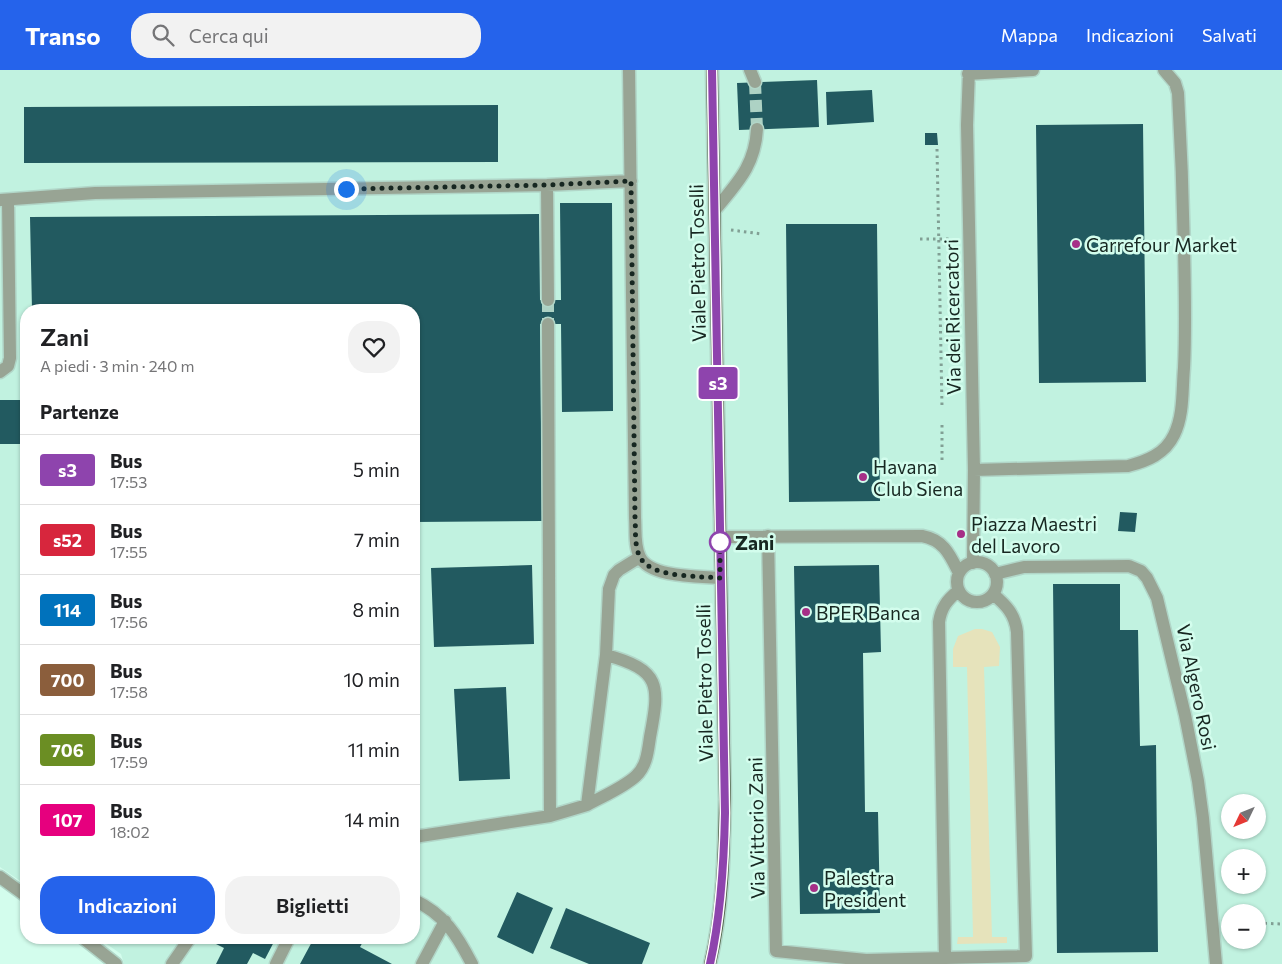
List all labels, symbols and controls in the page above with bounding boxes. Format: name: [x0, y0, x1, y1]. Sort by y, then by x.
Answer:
search box: [131, 13, 481, 58]
text: Transo: [25, 21, 101, 50]
icon: search: [149, 21, 177, 49]
text: Cerca qui: [189, 24, 269, 47]
text: Mappa: [1001, 24, 1058, 46]
text: Indicazioni: [1086, 24, 1174, 46]
text: Salvati: [1202, 24, 1257, 46]
your location: [334, 177, 359, 202]
street label: Viale Pietro Toselli: [684, 184, 710, 342]
place label: Carrefour Market: [1086, 233, 1237, 256]
marker: Carrefour Market: [1070, 238, 1082, 250]
street label: Via dei Ricercatori: [939, 239, 965, 395]
button: heart: [348, 321, 400, 373]
text: Zani: [40, 322, 89, 351]
text: A piedi · 3 min · 240 m: [40, 356, 194, 375]
line badge: s3: [696, 367, 740, 399]
text: s3: [709, 372, 727, 394]
text: Partenze: [40, 400, 119, 423]
text: Bus: [110, 449, 142, 472]
place label: Havana Club Siena: [873, 455, 963, 500]
text: 5 min: [353, 458, 400, 481]
text: s3: [58, 459, 77, 481]
marker: Havana Club Siena: [857, 471, 869, 483]
text: 17:53: [110, 472, 147, 491]
place label: Piazza Maestri del Lavoro: [971, 512, 1097, 557]
text: Bus: [110, 519, 142, 542]
text: 7 min: [354, 528, 400, 551]
marker: Piazza Maestri del Lavoro: [955, 528, 967, 540]
text: s52: [53, 529, 82, 551]
marker: Zani: [709, 531, 731, 553]
place label: Zani: [735, 531, 774, 554]
text: 17:55: [110, 542, 147, 561]
text: Bus: [110, 589, 142, 612]
text: 8 min: [352, 598, 400, 621]
text: 114: [54, 599, 81, 621]
place label: BPER Banca: [816, 601, 920, 624]
street label: Viale Pietro Toselli: [691, 604, 717, 762]
marker: BPER Banca: [800, 606, 812, 618]
text: 17:56: [110, 612, 148, 631]
street label: Via Algero Rosi: [1172, 622, 1222, 752]
text: Bus: [110, 659, 142, 682]
text: 10 min: [343, 668, 400, 691]
text: 700: [51, 669, 84, 691]
text: 17:58: [110, 682, 148, 701]
text: Bus: [110, 729, 142, 752]
text: 11 min: [348, 738, 400, 761]
text: 706: [51, 739, 84, 761]
text: 17:59: [110, 752, 148, 771]
street label: Via Vittorio Zani: [743, 757, 769, 899]
north arrow: [1221, 794, 1266, 839]
map controls: [1221, 794, 1266, 949]
text: Bus: [110, 799, 142, 822]
text: 14 min: [344, 808, 400, 831]
text: 107: [53, 809, 82, 831]
text: 18:02: [110, 822, 150, 841]
button: +: [1221, 849, 1266, 894]
place label: Palestra President: [824, 866, 907, 911]
button: Indicazioni: [40, 876, 215, 934]
button: Biglietti: [225, 876, 400, 934]
marker: Palestra President: [808, 882, 820, 894]
button: −: [1221, 904, 1266, 949]

